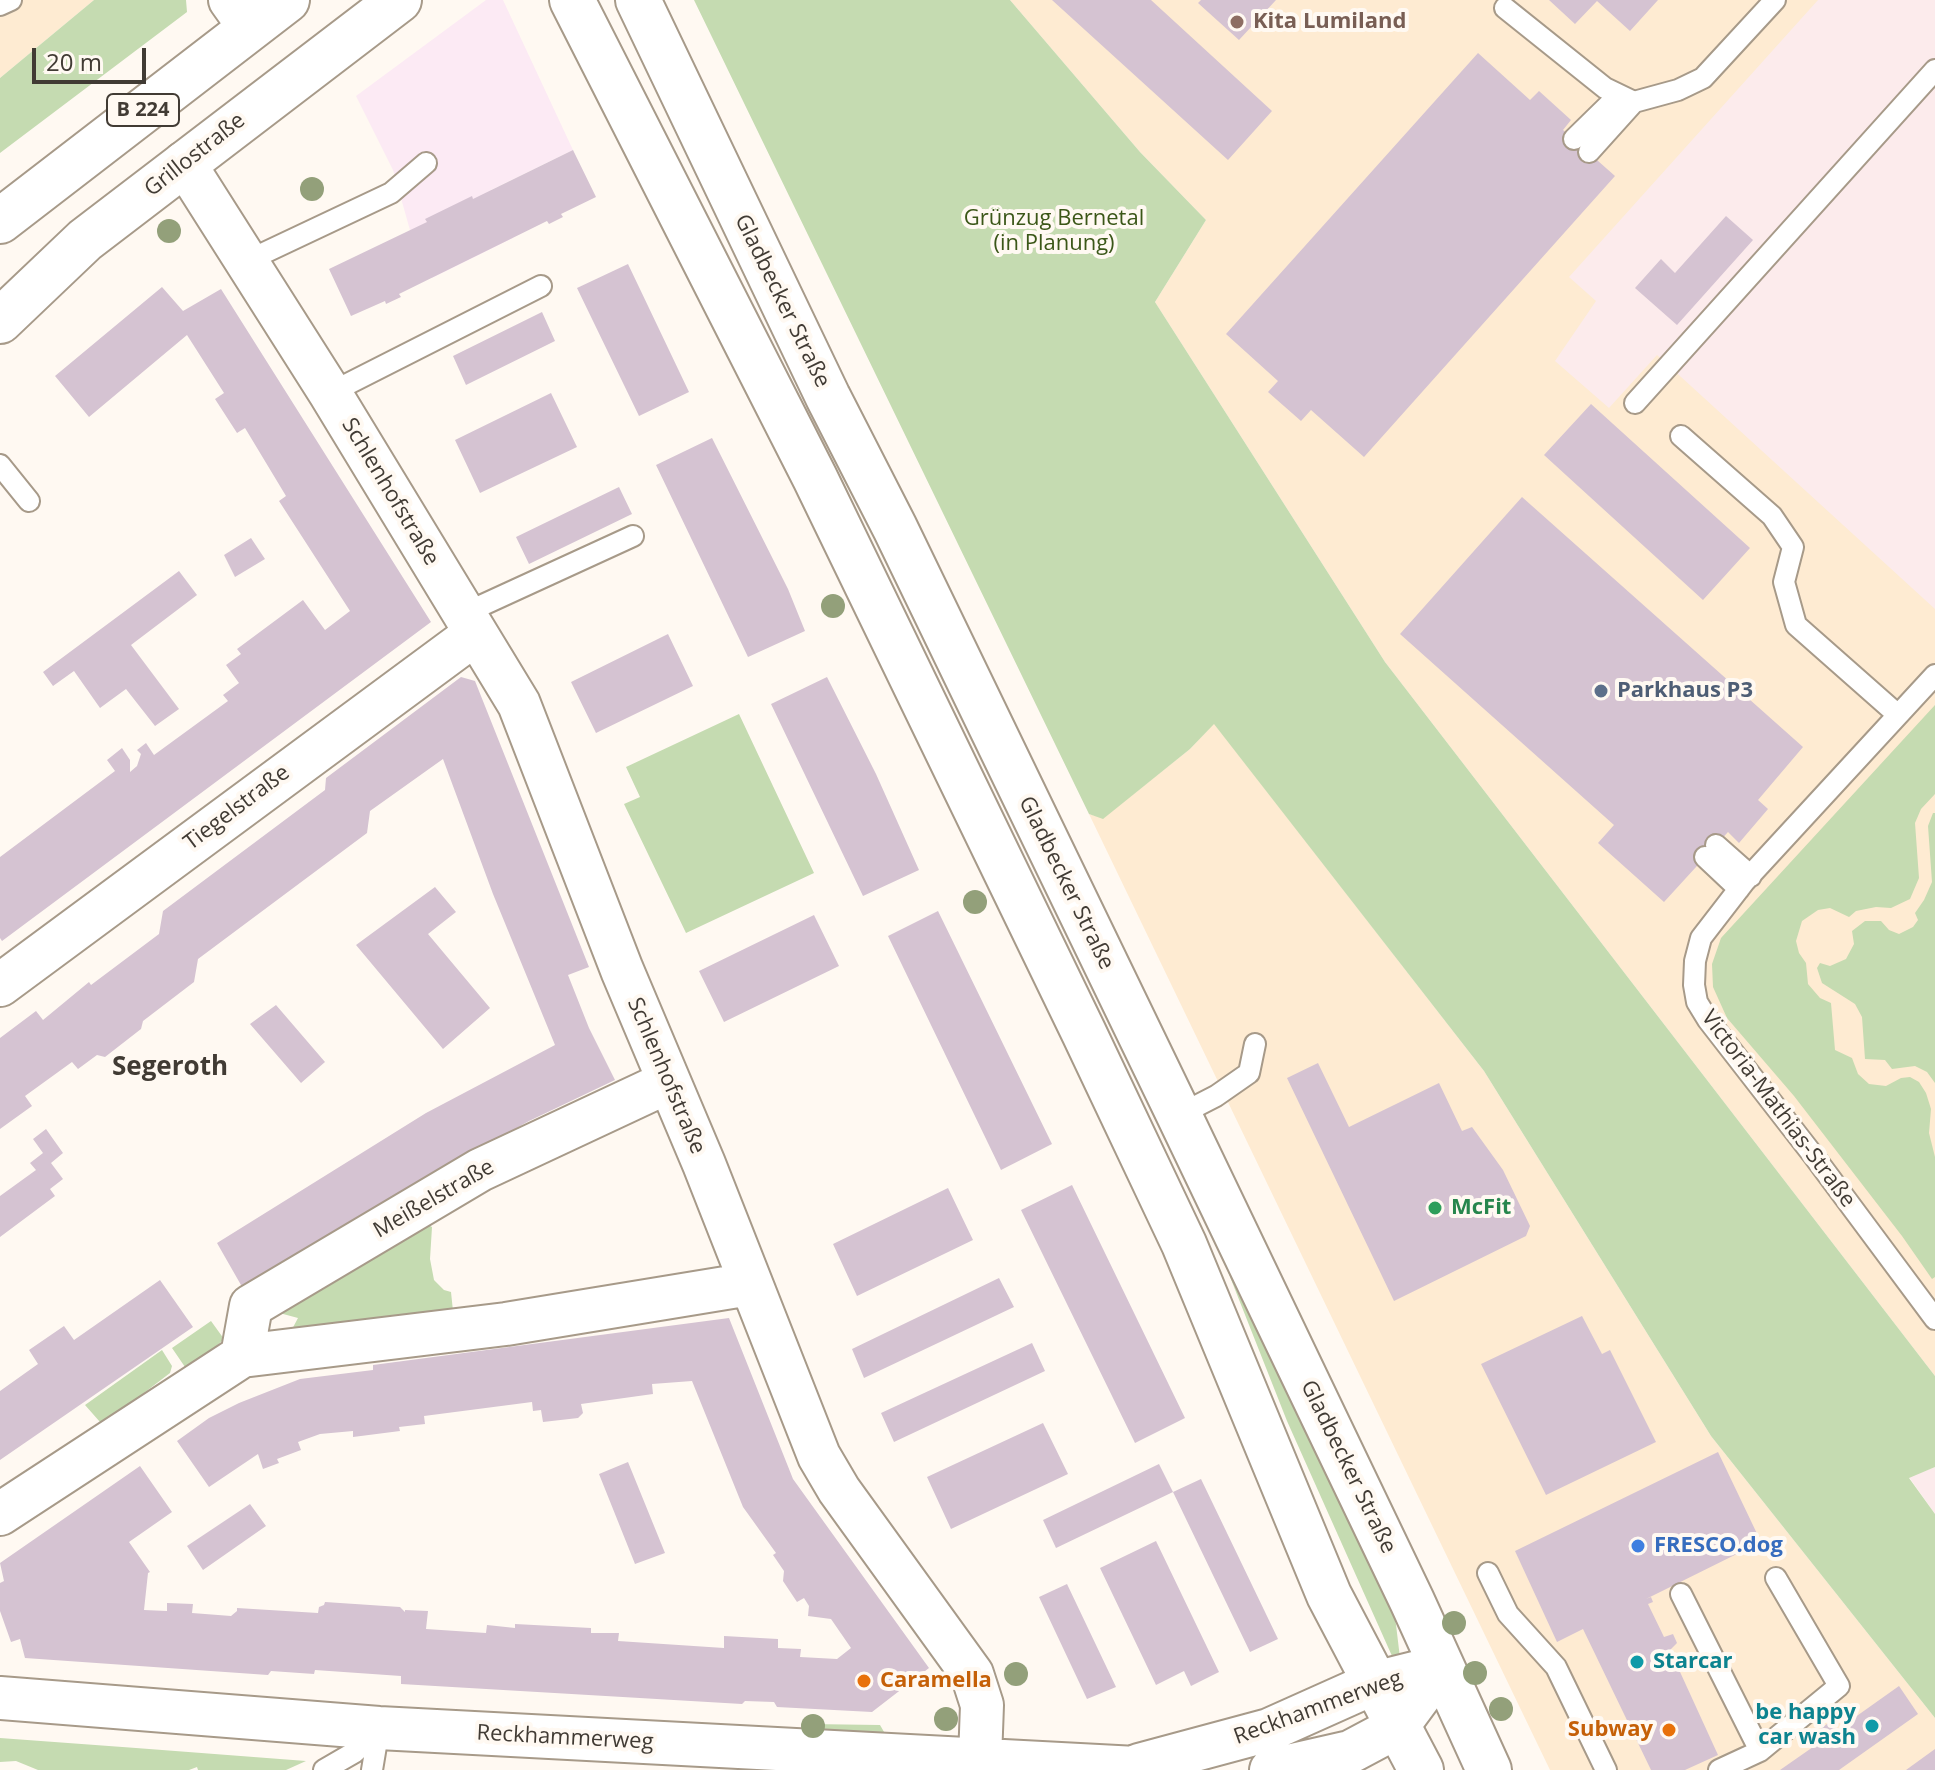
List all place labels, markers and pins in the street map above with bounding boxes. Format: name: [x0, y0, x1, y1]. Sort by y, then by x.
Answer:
place label: Kita Lumiland: [1253, 9, 1406, 35]
marker: Kita Lumiland: [1228, 13, 1246, 31]
place label: Parkhaus P3: [1617, 678, 1753, 704]
marker: Parkhaus P3: [1592, 682, 1610, 700]
place label: McFit: [1451, 1195, 1511, 1221]
marker: McFit: [1426, 1199, 1444, 1217]
place label: FRESCO.dog: [1654, 1533, 1783, 1559]
marker: FRESCO.dog: [1629, 1537, 1647, 1555]
place label: Starcar: [1653, 1649, 1733, 1675]
marker: Starcar: [1628, 1653, 1646, 1671]
place label: Caramella: [880, 1668, 992, 1694]
marker: Caramella: [855, 1672, 873, 1690]
place label: be happy car wash: [1755, 1700, 1856, 1752]
place label: Subway: [1568, 1717, 1653, 1743]
marker: be happy car wash: [1863, 1717, 1881, 1735]
marker: Subway: [1660, 1721, 1678, 1739]

